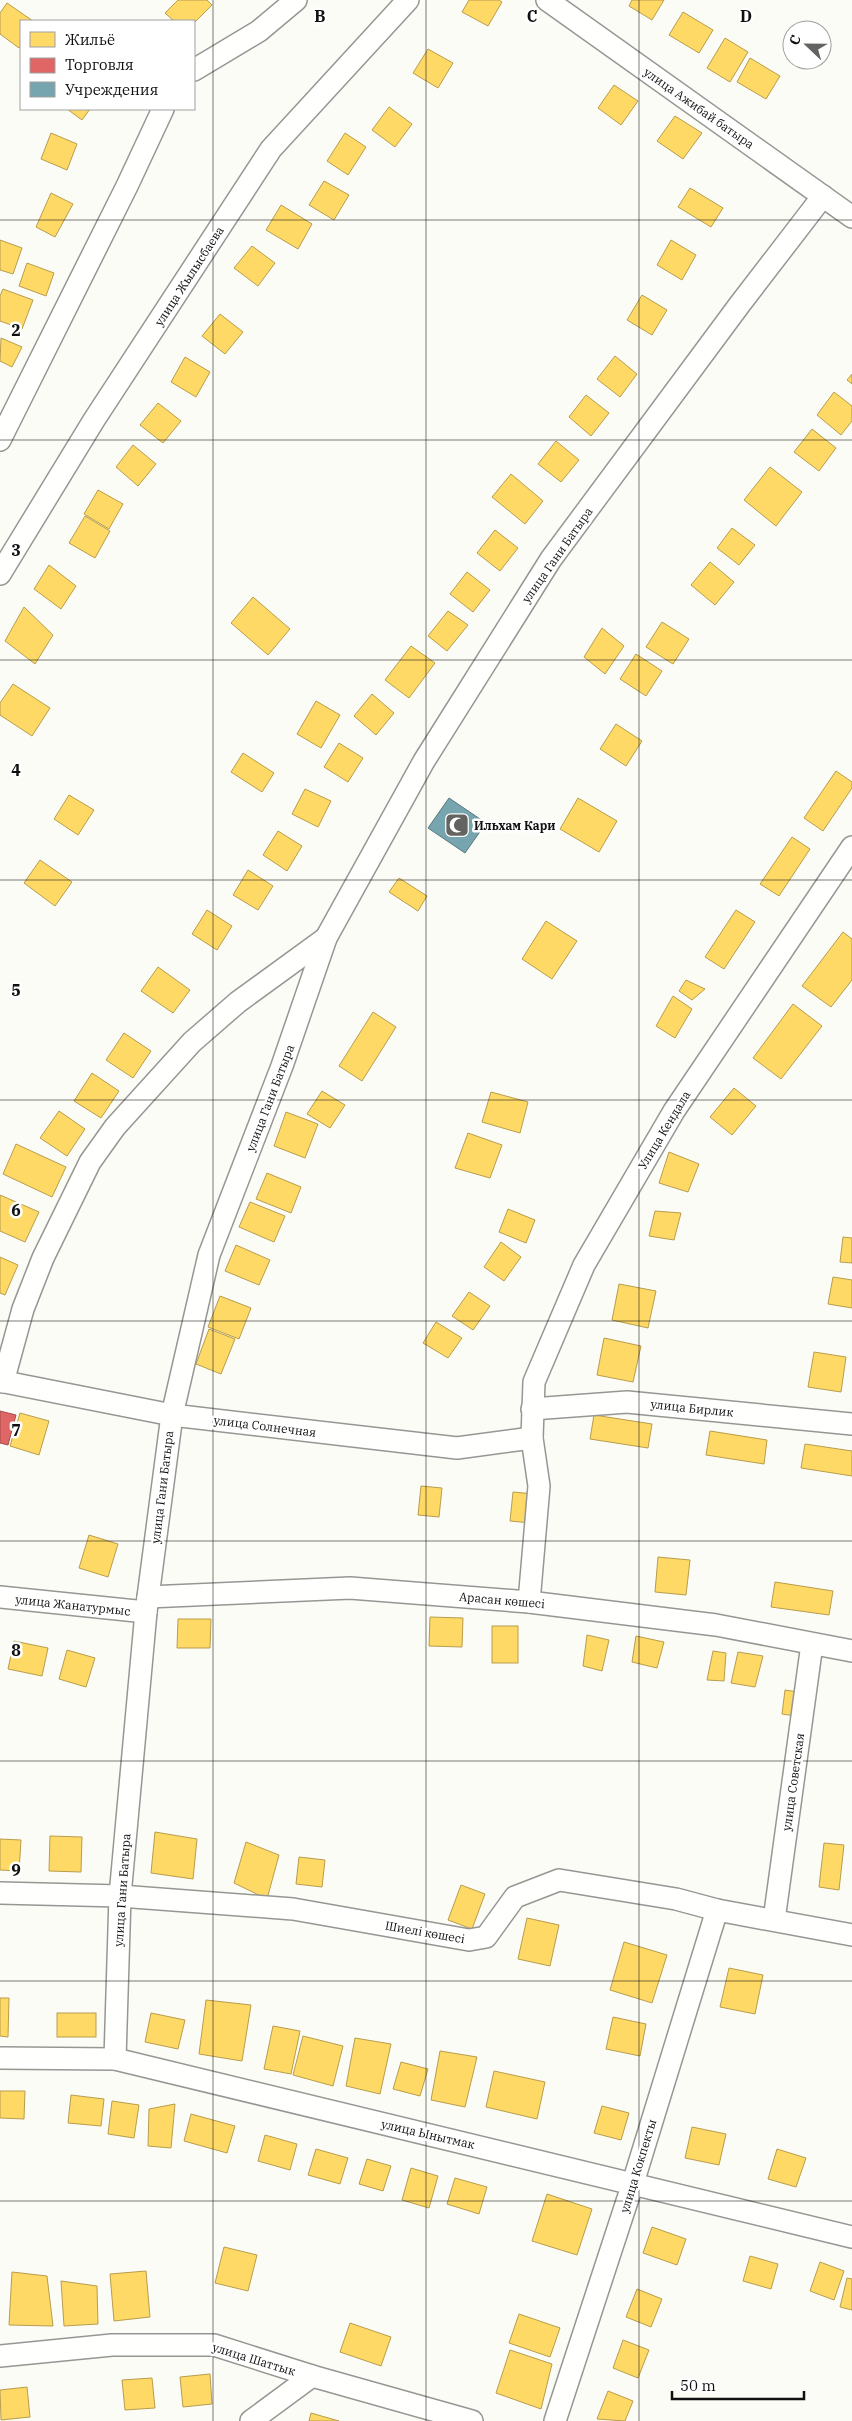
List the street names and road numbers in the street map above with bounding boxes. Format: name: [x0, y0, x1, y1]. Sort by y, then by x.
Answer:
street label: улица Ажибай батыра: [641, 64, 757, 152]
street label: улица Жылысбаева: [151, 223, 227, 329]
street label: улица Гани Батыра: [518, 504, 596, 606]
street label: улица Гани Батыра: [243, 1042, 297, 1154]
street label: Улица Кендала: [635, 1088, 694, 1172]
street label: улица Бирлик: [650, 1396, 734, 1420]
street label: улица Солнечная: [213, 1412, 317, 1440]
street label: улица Гани Батыра: [148, 1429, 176, 1544]
street label: Арасан көшесі: [458, 1589, 546, 1611]
street label: улица Жанатурмыс: [15, 1591, 131, 1619]
street label: улица Советская: [779, 1732, 807, 1832]
street label: улица Гани Батыра: [111, 1832, 133, 1947]
street label: Шиелі көшесі: [384, 1918, 466, 1946]
street label: улица Ынытмак: [380, 2116, 476, 2152]
street label: улица Кокпекты: [617, 2117, 659, 2215]
street label: улица Шаттык: [211, 2339, 297, 2379]

